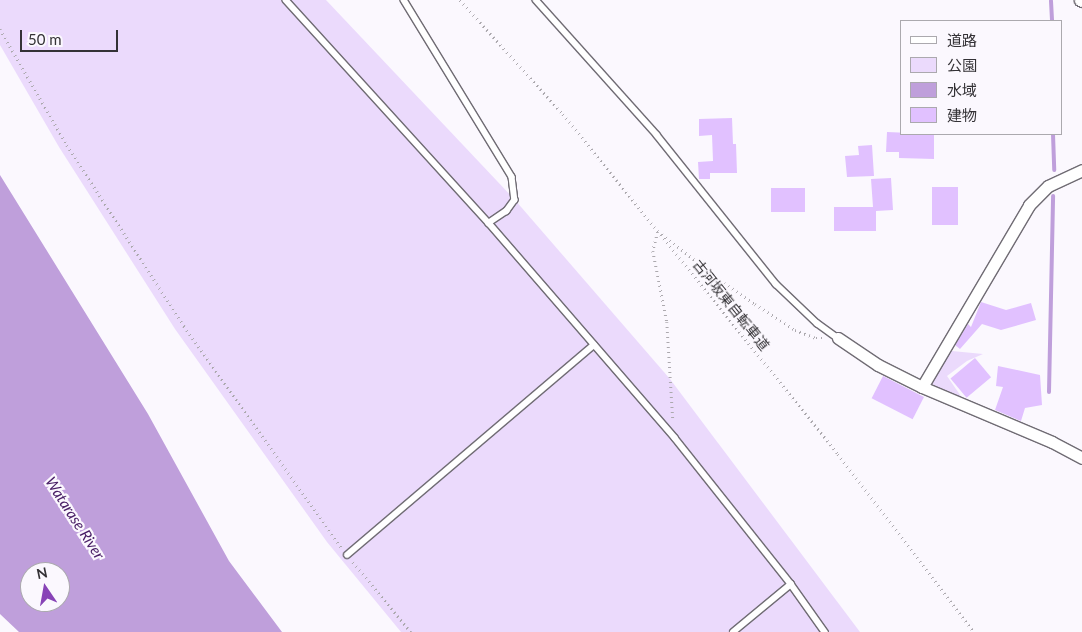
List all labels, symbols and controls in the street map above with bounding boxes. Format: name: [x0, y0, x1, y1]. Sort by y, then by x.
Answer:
scale bar: [22, 20, 120, 52]
legend: [900, 20, 1062, 135]
text: 50 m: [28, 30, 62, 48]
text: 道路: [947, 31, 977, 49]
text: 公園: [947, 56, 977, 74]
text: 水域: [947, 81, 977, 99]
text: 建物: [947, 106, 977, 124]
street label: 古河坂東自転車道: [689, 256, 773, 354]
water label: Watarase River: [42, 473, 108, 563]
north arrow: [20, 562, 70, 612]
text: N: [35, 563, 49, 582]

